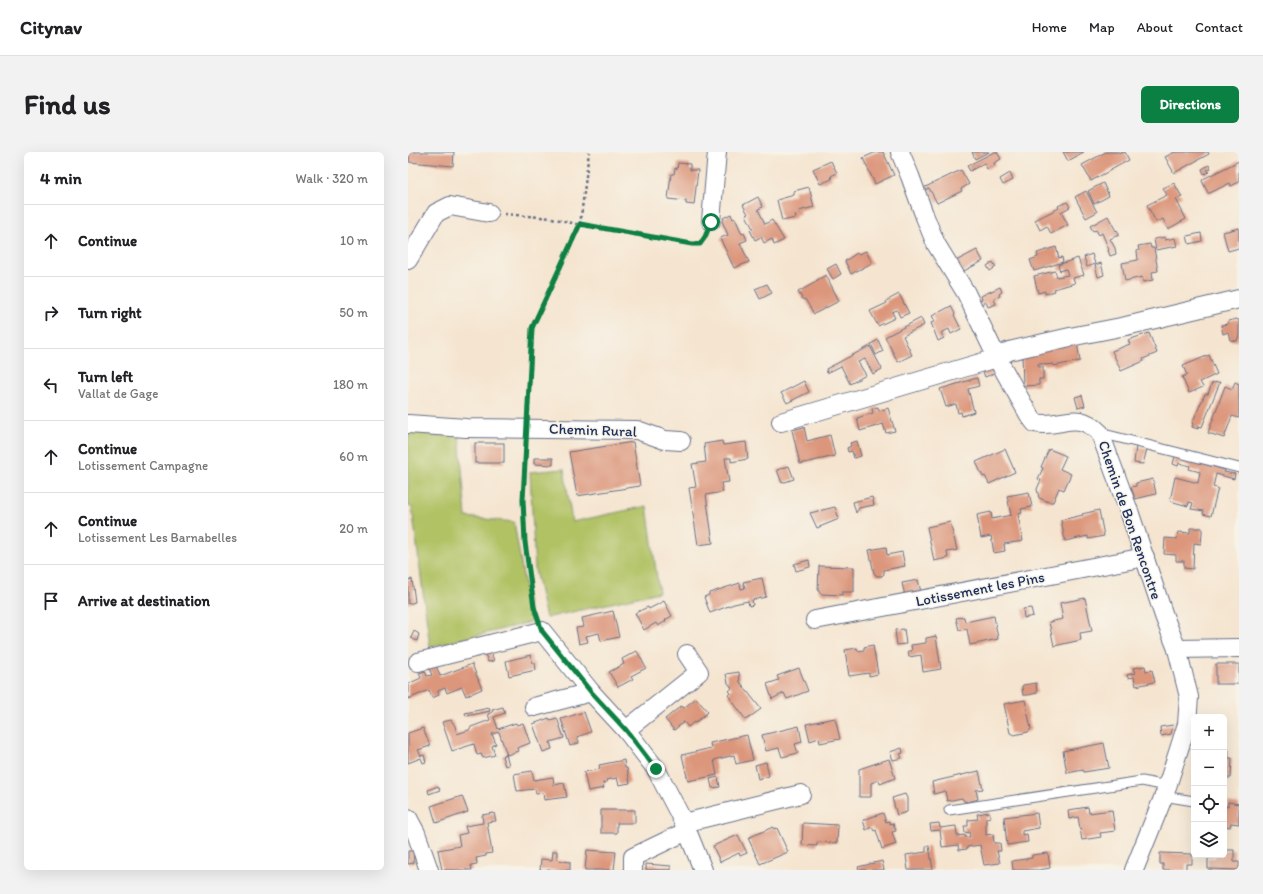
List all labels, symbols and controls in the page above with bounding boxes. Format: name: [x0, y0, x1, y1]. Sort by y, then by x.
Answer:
text: Citynav: [20, 16, 82, 39]
text: Home: [1032, 19, 1067, 36]
text: Map: [1089, 19, 1115, 36]
text: About: [1137, 19, 1173, 36]
text: Contact: [1195, 19, 1243, 36]
button: Directions: [1141, 86, 1239, 123]
text: Find us: [24, 87, 111, 121]
text: 4 min: [40, 168, 82, 188]
text: Walk · 320 m: [296, 171, 368, 186]
route start: [702, 213, 720, 231]
icon: ahead: [40, 230, 62, 252]
text: Continue: [78, 232, 137, 250]
text: 10 m: [340, 233, 368, 248]
icon: right: [40, 302, 62, 324]
text: Turn right: [78, 304, 142, 322]
text: 50 m: [339, 305, 368, 320]
text: Turn left: [78, 368, 133, 386]
icon: left: [40, 374, 62, 396]
text: 180 m: [333, 377, 368, 392]
text: Vallat de Gage: [78, 386, 158, 401]
street label: Chemin Rural: [549, 419, 638, 441]
street label: Chemin de Bon Rencontre: [1094, 438, 1166, 602]
text: Continue: [78, 440, 137, 458]
icon: ahead: [40, 446, 62, 468]
text: 60 m: [339, 449, 368, 464]
text: Lotissement Campagne: [78, 458, 208, 473]
text: Continue: [78, 512, 137, 530]
icon: ahead: [40, 518, 62, 540]
text: 20 m: [339, 521, 368, 536]
text: Lotissement Les Barnabelles: [78, 530, 237, 545]
street label: Lotissement les Pins: [914, 568, 1046, 610]
icon: arrive: [40, 590, 62, 612]
text: Arrive at destination: [78, 592, 210, 610]
map controls: [1191, 714, 1227, 858]
button: +: [1191, 714, 1227, 750]
button: −: [1191, 750, 1227, 786]
route end: [647, 760, 665, 778]
button: locate: [1191, 786, 1227, 822]
button: layers: [1191, 822, 1227, 858]

